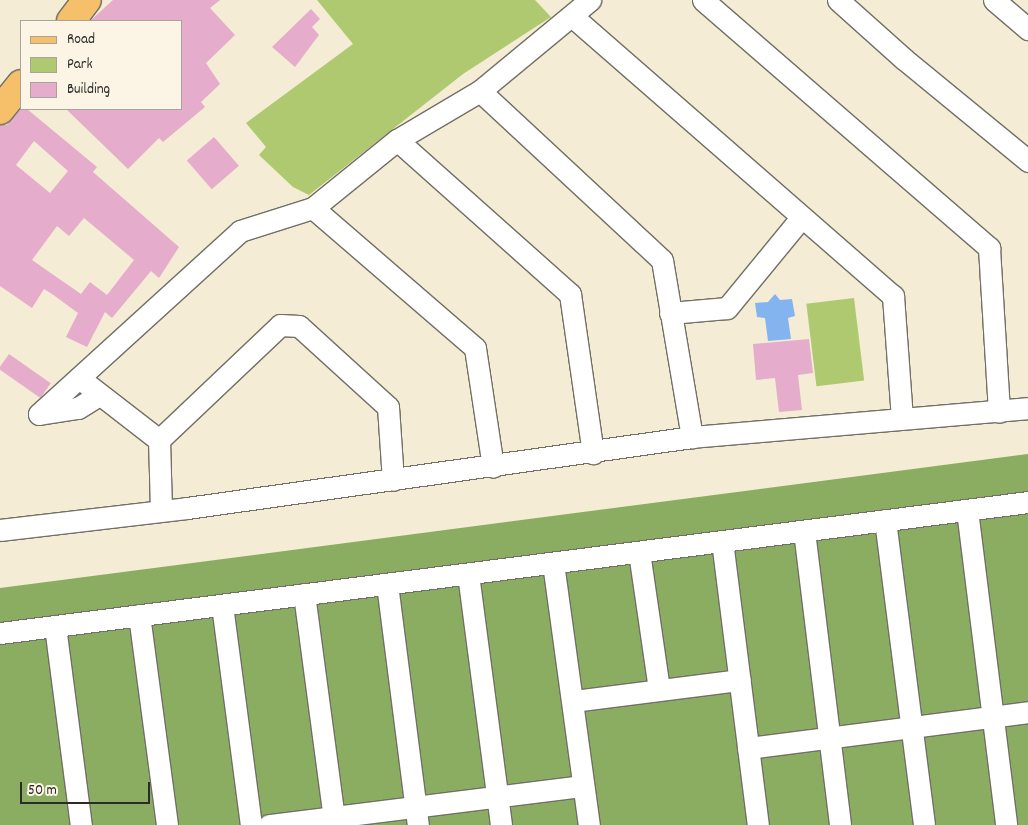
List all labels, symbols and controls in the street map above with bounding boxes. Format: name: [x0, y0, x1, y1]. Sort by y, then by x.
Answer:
legend: [20, 20, 182, 110]
text: Road: [67, 29, 95, 51]
text: Park: [67, 54, 93, 76]
text: Building: [67, 79, 110, 101]
scale bar: [22, 772, 152, 804]
text: 50 m: [28, 780, 57, 802]

